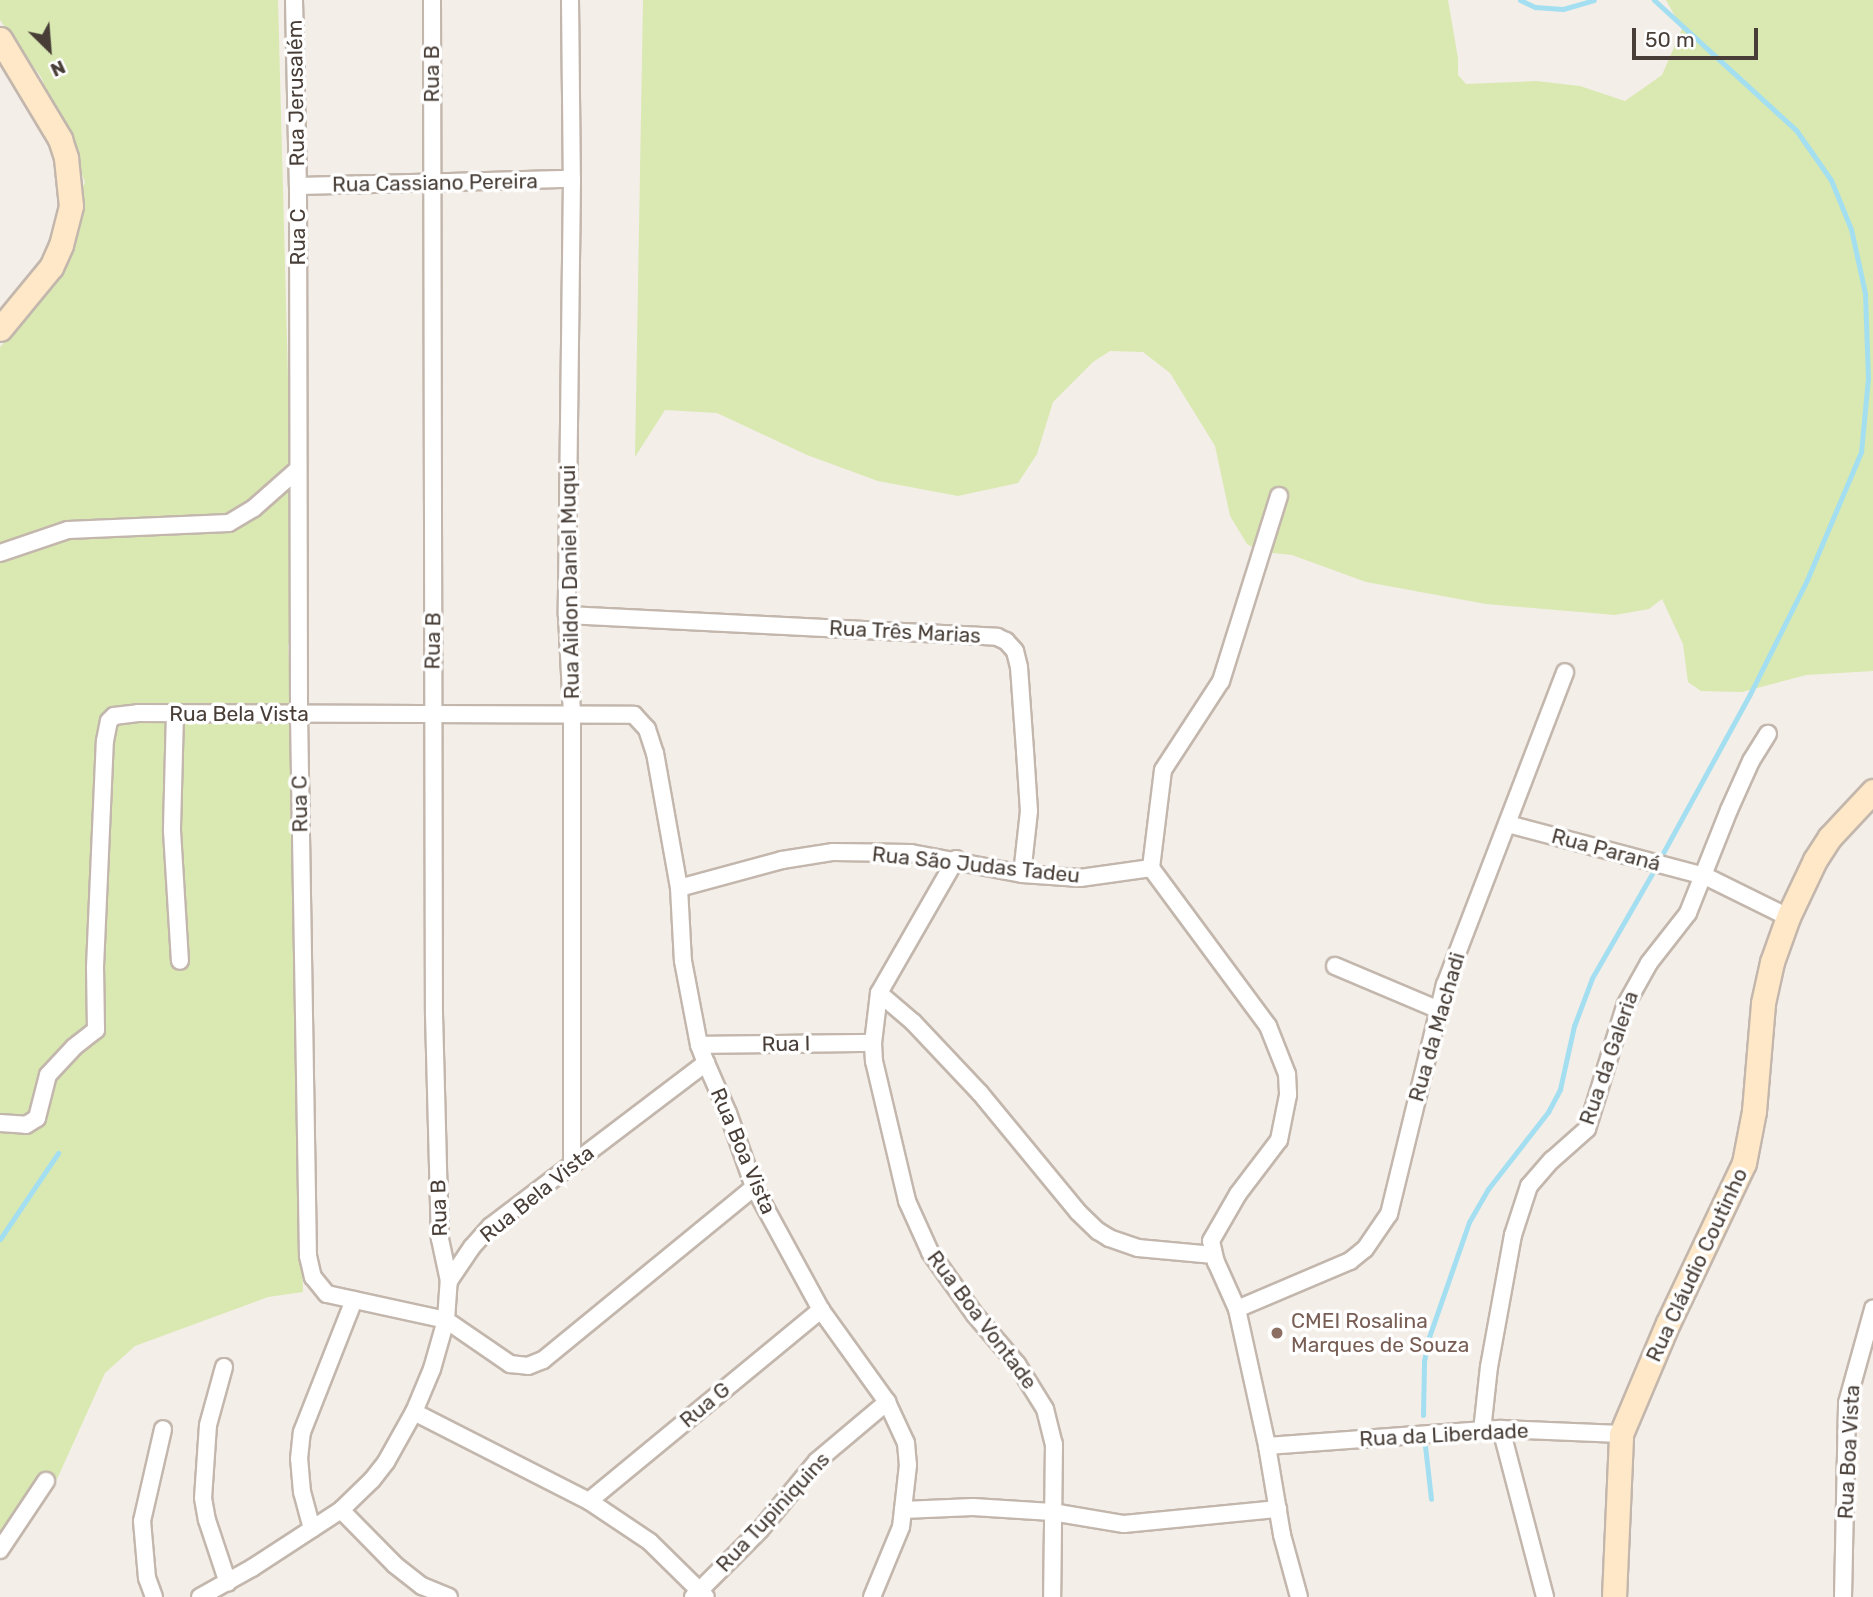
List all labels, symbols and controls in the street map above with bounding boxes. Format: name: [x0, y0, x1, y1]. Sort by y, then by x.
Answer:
north arrow: [14, 14, 84, 84]
scale bar: [1635, 14, 1761, 58]
street label: Rua Jerusalém: [282, 19, 310, 167]
text: 50 m: [1645, 27, 1695, 52]
street label: Rua B: [419, 45, 445, 103]
text: N: [47, 55, 69, 82]
street label: Rua Cassiano Pereira: [332, 169, 538, 197]
street label: Rua C: [285, 208, 311, 266]
street label: Rua Aildon Daniel Muqui: [555, 464, 585, 700]
street label: Rua B: [420, 612, 446, 670]
street label: Rua Três Marias: [828, 615, 982, 649]
street label: Rua Bela Vista: [169, 701, 309, 727]
street label: Rua C: [287, 775, 313, 833]
street label: Rua Paraná: [1549, 823, 1663, 877]
street label: Rua São Judas Tadeu: [871, 842, 1081, 888]
street label: Rua da Machadi: [1404, 949, 1470, 1105]
street label: Rua da Galeria: [1574, 988, 1644, 1128]
street label: Rua I: [761, 1031, 811, 1057]
street label: Rua Boa Vista: [705, 1084, 781, 1218]
street label: Rua Bela Vista: [475, 1140, 599, 1248]
street label: Rua Cláudio Coutinho: [1641, 1164, 1753, 1366]
street label: Rua B: [425, 1179, 453, 1237]
street label: Rua Boa Vontade: [922, 1246, 1042, 1394]
place label: CMEI Rosalina Marques de Souza: [1291, 1308, 1469, 1358]
marker: CMEI Rosalina Marques de Souza: [1269, 1325, 1285, 1341]
street label: Rua G: [675, 1377, 735, 1433]
street label: Rua Boa Vista: [1833, 1384, 1865, 1520]
street label: Rua da Liberdade: [1359, 1418, 1529, 1452]
street label: Rua Tupiniquins: [711, 1447, 835, 1577]

